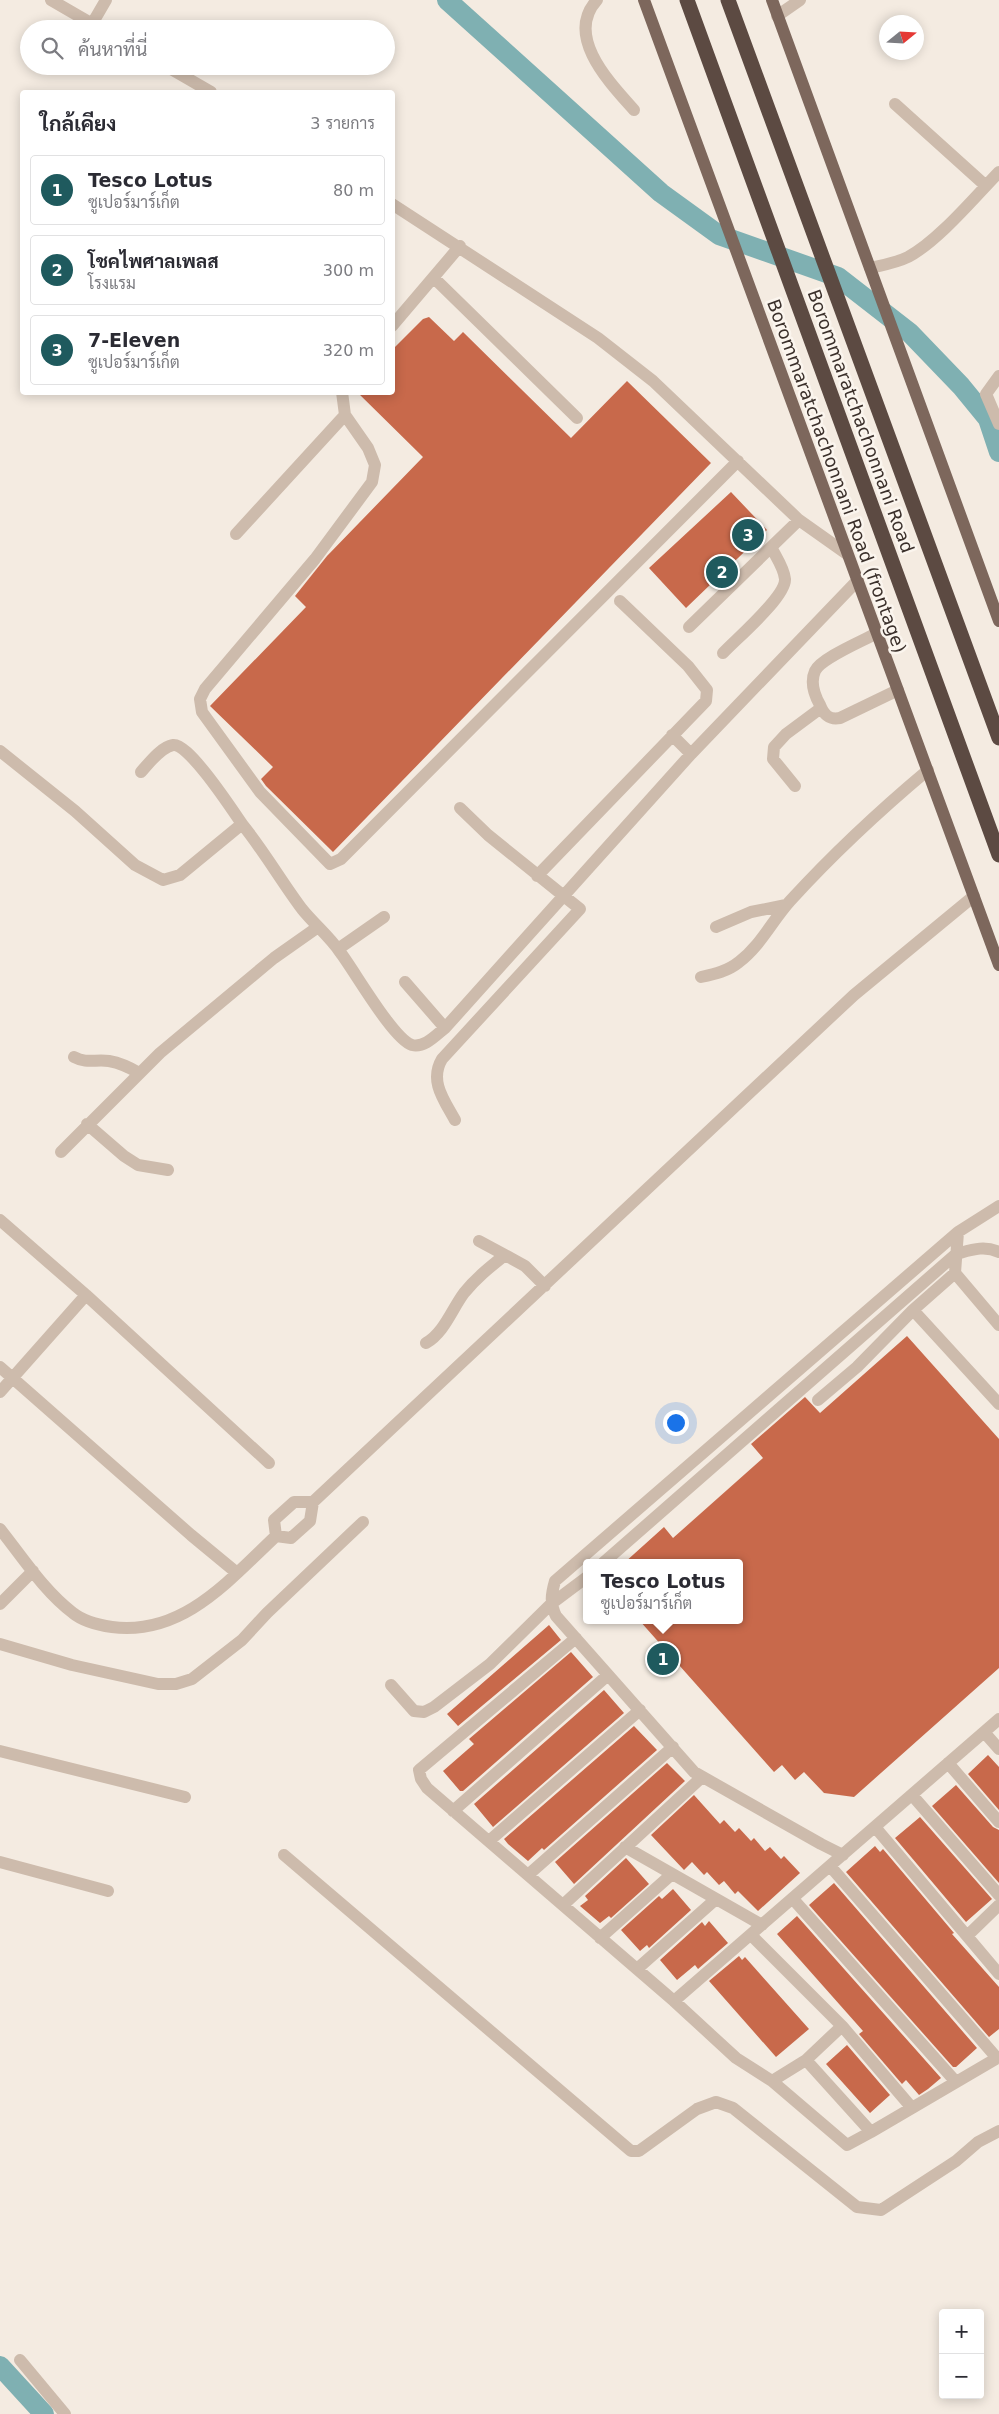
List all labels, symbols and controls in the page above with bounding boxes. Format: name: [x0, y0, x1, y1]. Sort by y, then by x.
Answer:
north arrow: [879, 15, 924, 60]
search box: [20, 20, 395, 75]
icon: search: [38, 34, 66, 62]
text: ค้นหาที่นี่: [78, 38, 147, 60]
text: ใกล้เคียง: [40, 112, 116, 136]
text: 3 รายการ: [310, 114, 375, 133]
text: Tesco Lotus: [88, 169, 213, 191]
text: 1: [51, 181, 63, 200]
text: 80 m: [333, 181, 374, 200]
text: ซูเปอร์มาร์เก็ต: [88, 193, 180, 212]
text: โชคไพศาลเพลส: [88, 250, 219, 272]
text: 2: [51, 261, 63, 280]
text: 300 m: [323, 261, 374, 280]
text: โรงแรม: [88, 274, 136, 293]
street label: Borommaratchachonnani Road: [803, 286, 919, 556]
street label: Borommaratchachonnani Road (frontage): [763, 296, 911, 656]
text: 7-Eleven: [88, 329, 180, 351]
text: 3: [51, 341, 63, 360]
text: 320 m: [323, 341, 374, 360]
text: ซูเปอร์มาร์เก็ต: [88, 353, 180, 372]
pin: 3: [732, 516, 764, 554]
pin: 2: [706, 553, 738, 591]
your location: [663, 1410, 689, 1436]
popup: [583, 1559, 743, 1624]
text: Tesco Lotus: [601, 1570, 725, 1592]
text: ซูเปอร์มาร์เก็ต: [601, 1594, 692, 1613]
pin: 1: [647, 1640, 679, 1678]
map controls: [939, 2309, 984, 2399]
button: +: [939, 2309, 984, 2354]
button: −: [939, 2354, 984, 2399]

